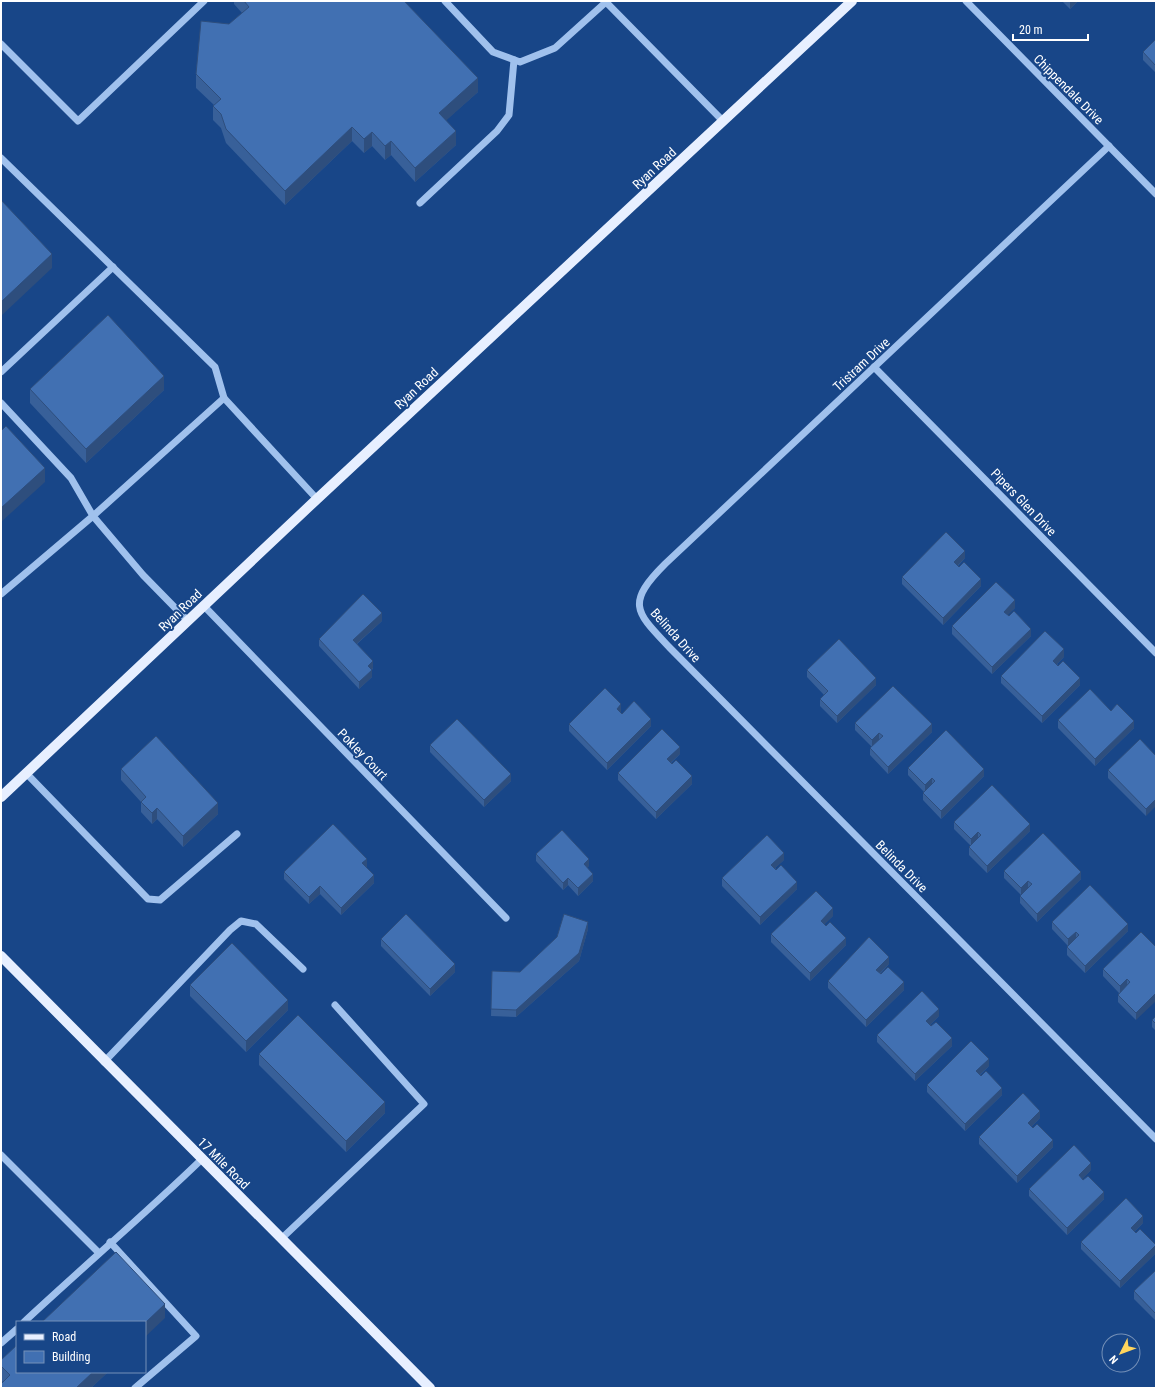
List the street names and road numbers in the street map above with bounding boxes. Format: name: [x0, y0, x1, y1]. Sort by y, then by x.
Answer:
street label: Chippendale Drive: [1031, 51, 1107, 127]
street label: Ryan Road: [630, 145, 679, 192]
street label: Tristram Drive: [830, 334, 893, 394]
street label: Ryan Road: [392, 365, 441, 412]
street label: Pipers Glen Drive: [988, 466, 1059, 539]
street label: Ryan Road: [156, 586, 205, 634]
street label: Belinda Drive: [648, 605, 704, 665]
street label: Pokley Court: [335, 726, 391, 783]
street label: Belinda Drive: [873, 837, 931, 895]
street label: 17 Mile Road: [195, 1134, 253, 1192]

